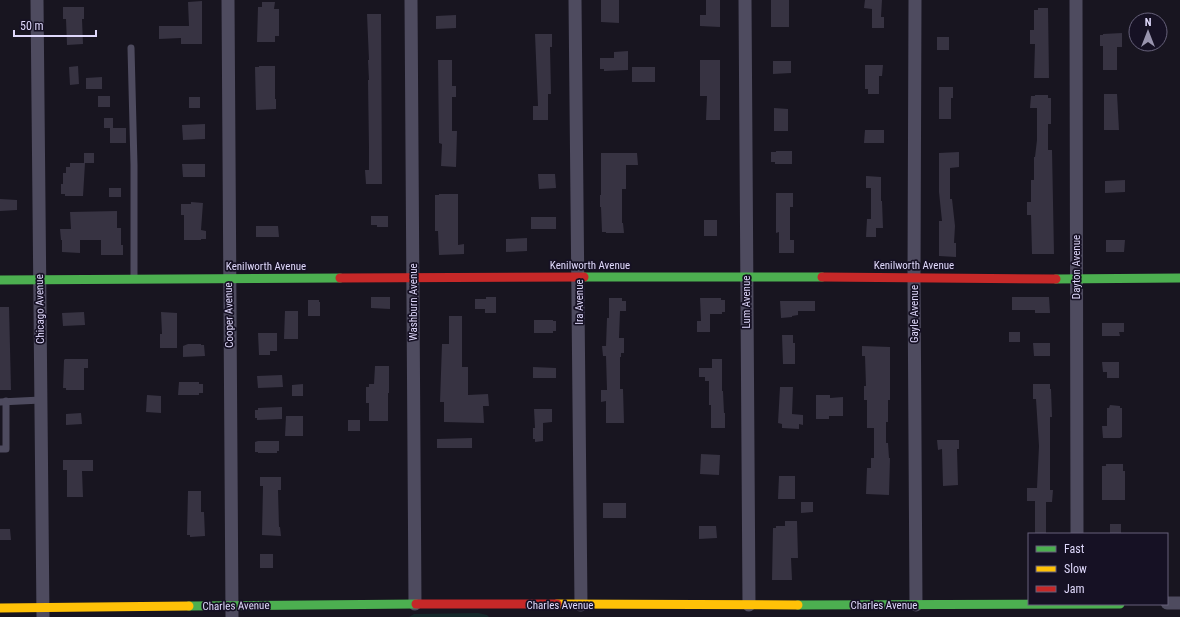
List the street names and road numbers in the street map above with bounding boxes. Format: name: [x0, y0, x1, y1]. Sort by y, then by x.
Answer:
street label: Dayton Avenue: [1070, 235, 1083, 299]
street label: Kenilworth Avenue: [550, 259, 630, 272]
street label: Kenilworth Avenue: [874, 259, 954, 272]
street label: Kenilworth Avenue: [226, 260, 306, 273]
street label: Washburn Avenue: [407, 263, 420, 341]
street label: Chicago Avenue: [33, 274, 47, 344]
street label: Lum Avenue: [740, 276, 753, 328]
street label: Ira Avenue: [573, 279, 586, 325]
street label: Cooper Avenue: [222, 282, 236, 348]
street label: Gayle Avenue: [908, 285, 921, 343]
street label: Charles Avenue: [202, 599, 270, 613]
street label: Charles Avenue: [526, 599, 594, 612]
street label: Charles Avenue: [850, 599, 918, 612]

